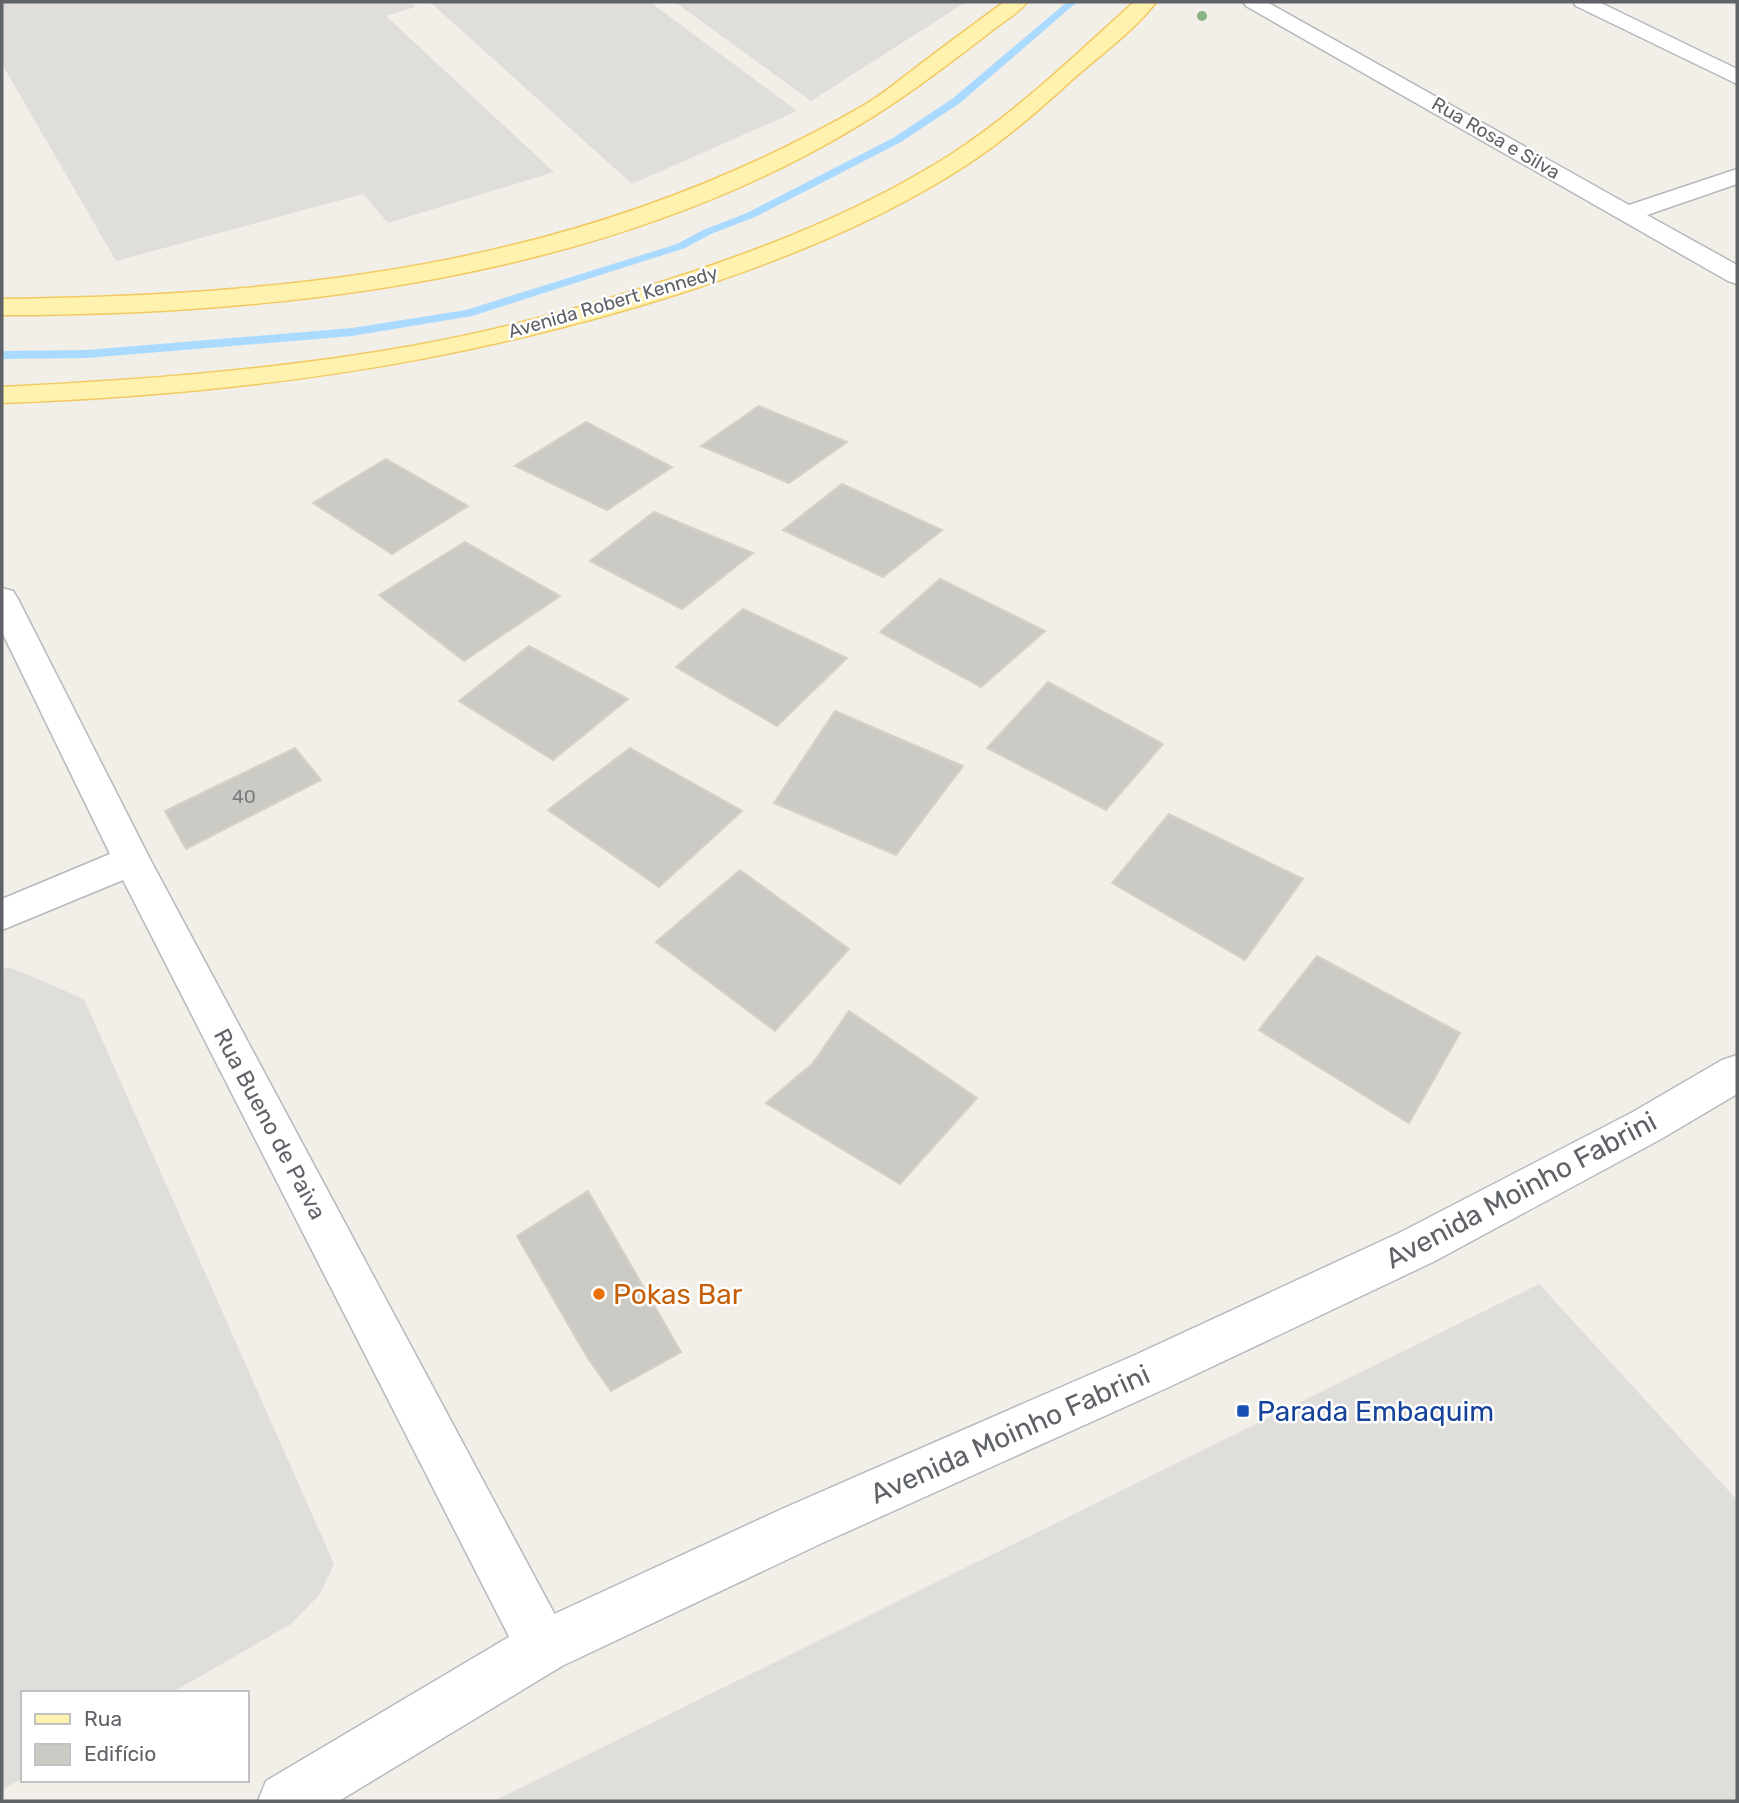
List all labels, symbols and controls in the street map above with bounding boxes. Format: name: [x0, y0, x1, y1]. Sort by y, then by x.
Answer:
street label: Rua Rosa e Silva: [1428, 92, 1564, 184]
street label: Avenida Robert Kennedy: [506, 261, 720, 343]
house number: 40: [232, 785, 256, 808]
street label: Rua Bueno de Paiva: [208, 1024, 332, 1224]
street label: Avenida Moinho Fabrini: [1380, 1105, 1662, 1275]
place label: Pokas Bar: [613, 1278, 743, 1311]
marker: Pokas Bar: [591, 1286, 607, 1302]
street label: Avenida Moinho Fabrini: [865, 1357, 1155, 1511]
place label: Parada Embaquim: [1257, 1395, 1494, 1428]
marker: Parada Embaquim: [1235, 1403, 1251, 1419]
legend: [21, 1691, 248, 1782]
text: Rua: [84, 1706, 122, 1731]
text: Edifício: [84, 1741, 156, 1766]

